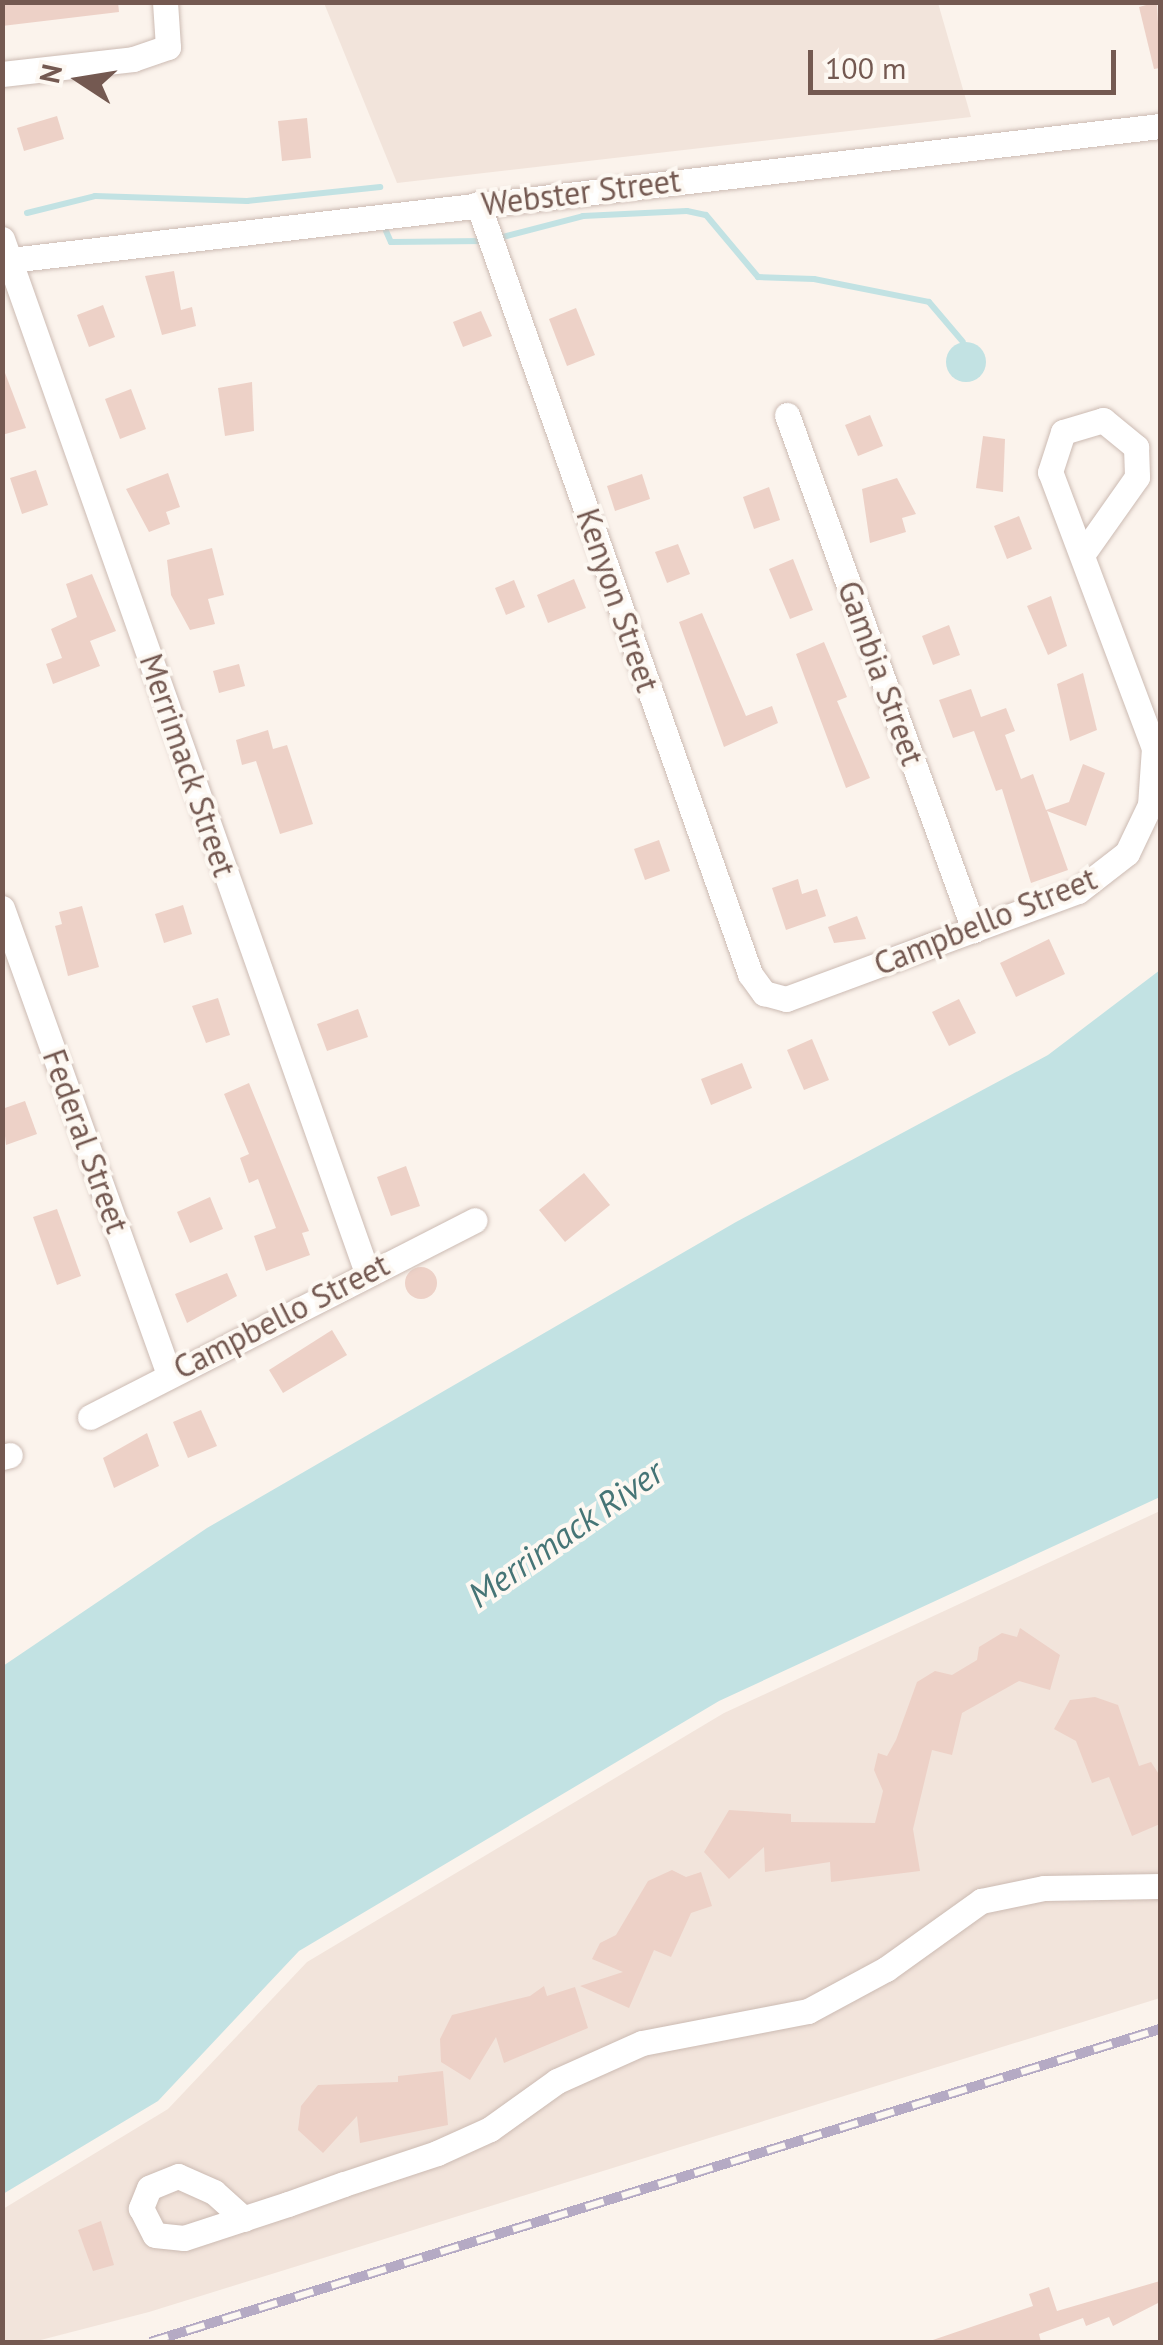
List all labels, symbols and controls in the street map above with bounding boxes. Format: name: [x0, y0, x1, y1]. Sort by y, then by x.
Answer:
north arrow: [30, 30, 130, 130]
scale bar: [813, 30, 1120, 92]
text: 100 m: [825, 48, 906, 87]
text: N: [30, 61, 70, 87]
street label: Webster Street: [479, 161, 683, 223]
street label: Kenyon Street: [569, 503, 667, 697]
street label: Gambia Street: [830, 576, 932, 770]
street label: Merrimack Street: [132, 648, 244, 882]
street label: Campbello Street: [868, 859, 1102, 983]
street label: Federal Street: [35, 1044, 137, 1238]
street label: Campbello Street: [167, 1245, 395, 1387]
water label: Merrimack River: [459, 1450, 671, 1616]

